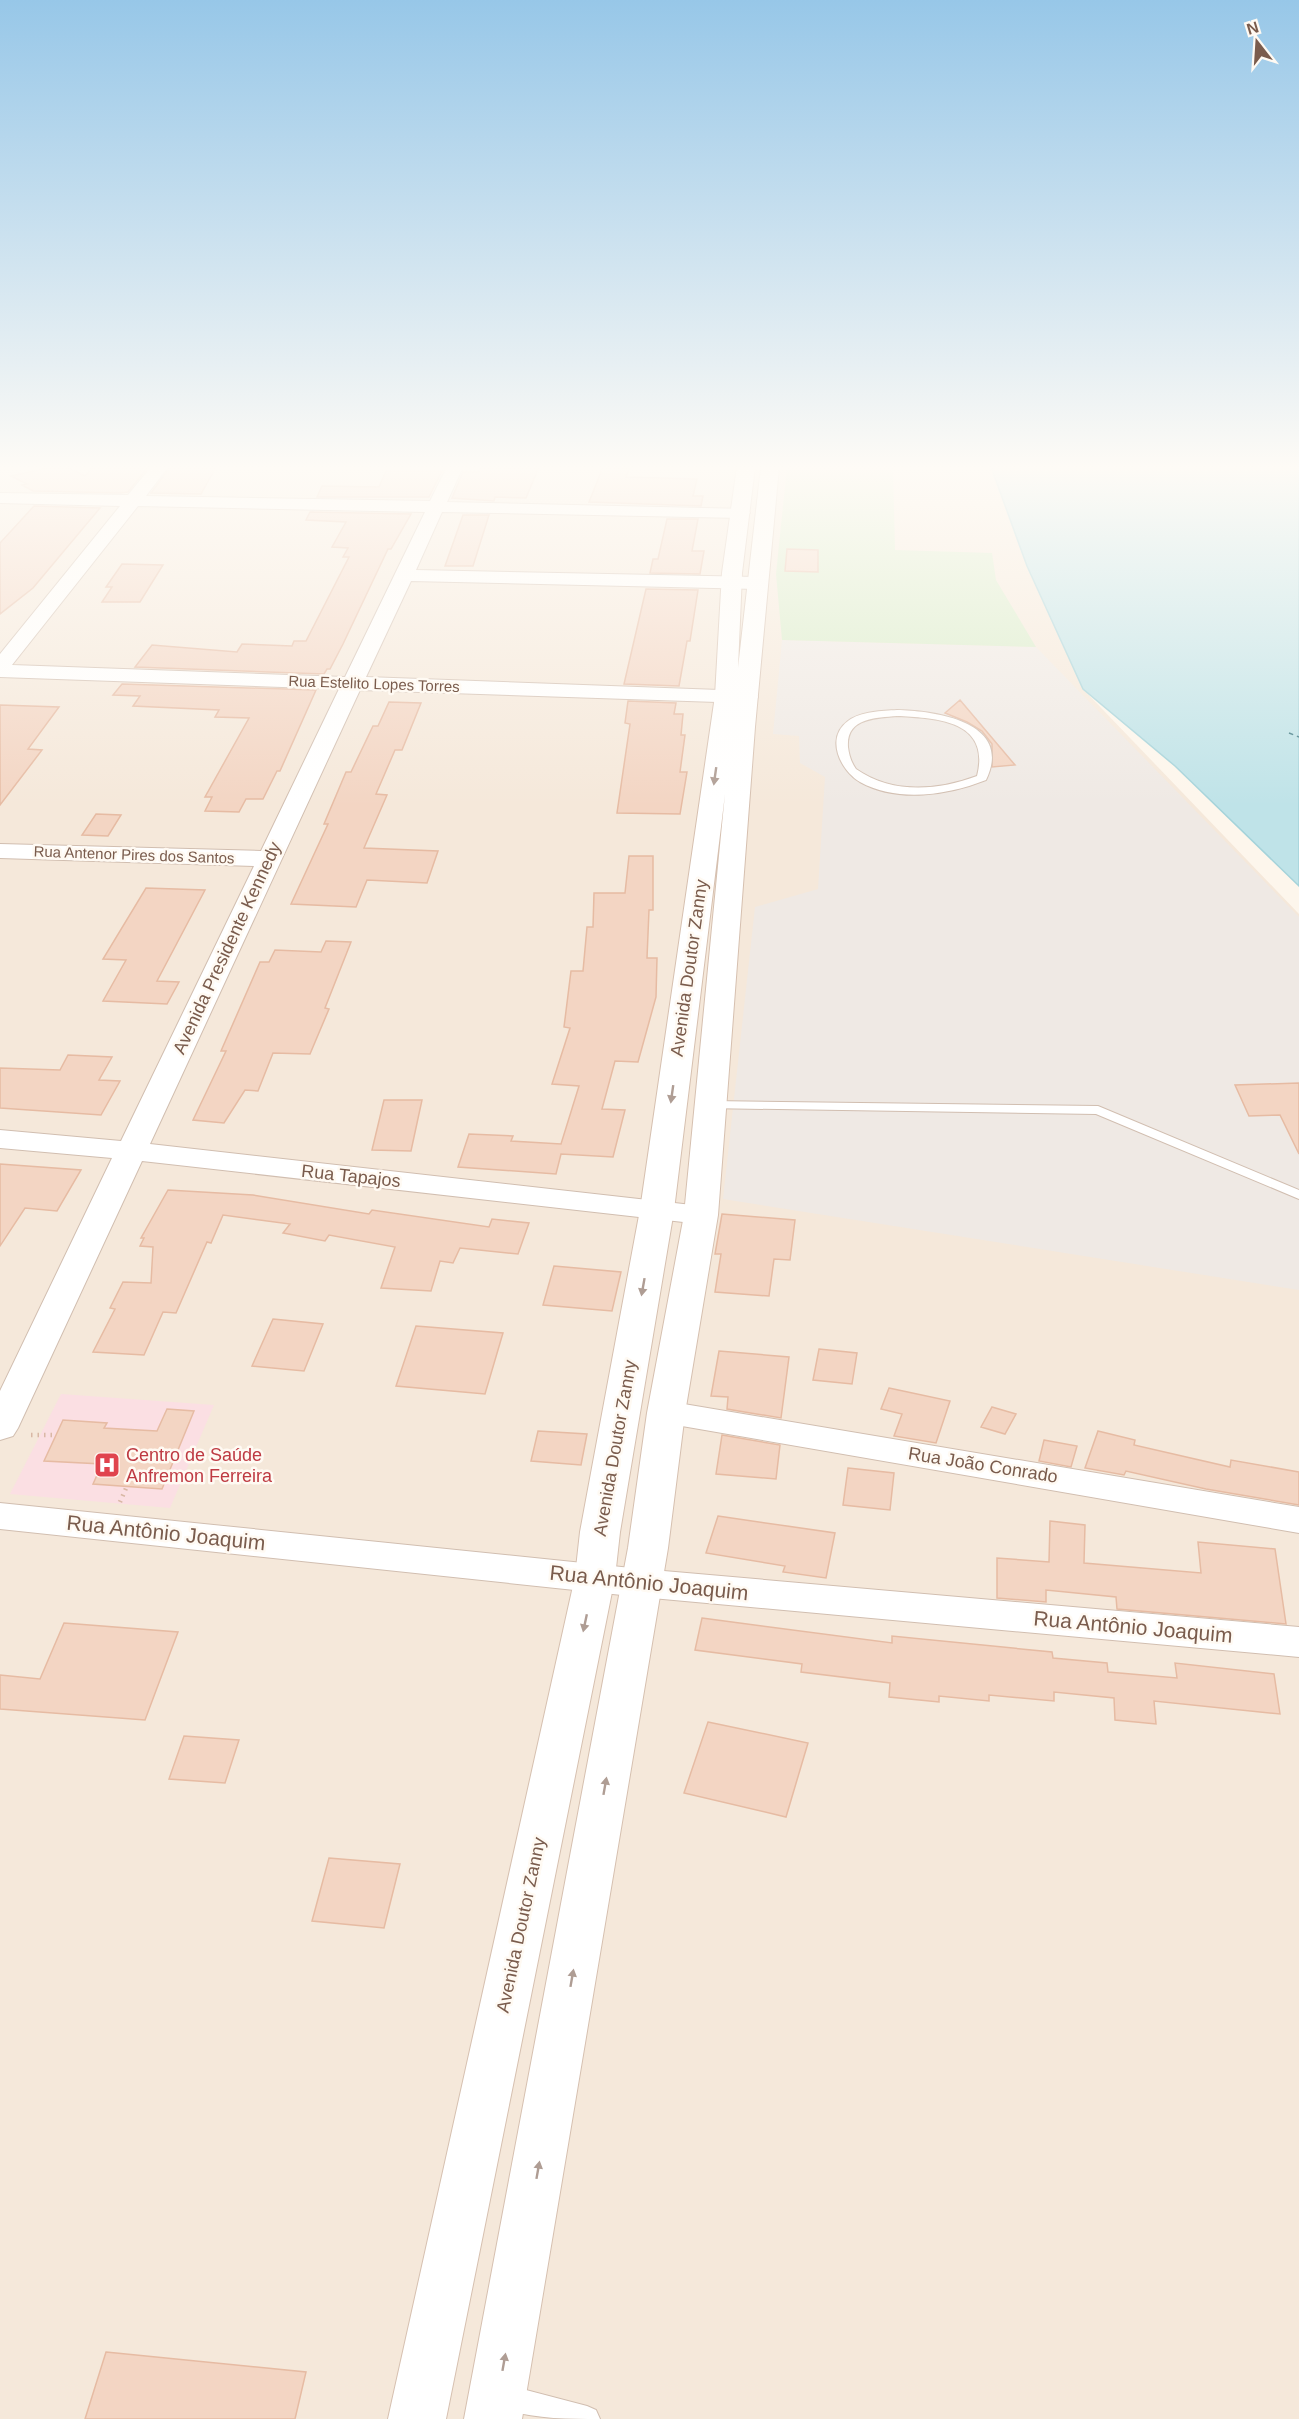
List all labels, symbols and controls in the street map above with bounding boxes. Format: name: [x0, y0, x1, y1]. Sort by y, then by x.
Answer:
north arrow: [1227, 12, 1287, 72]
text: N: [1245, 18, 1261, 38]
street label: Rua Estelito Lopes Torres: [288, 672, 460, 695]
one-way arrow: [710, 766, 720, 785]
street label: Avenida Presidente Kennedy: [169, 839, 285, 1057]
street label: Rua Antenor Pires dos Santos: [33, 842, 235, 867]
street label: Avenida Doutor Zanny: [667, 878, 711, 1058]
one-way arrow: [668, 1084, 677, 1103]
street label: Rua Tapajos: [300, 1161, 402, 1191]
one-way arrow: [638, 1277, 647, 1296]
street label: Avenida Doutor Zanny: [590, 1358, 640, 1538]
street label: Rua João Conrado: [907, 1443, 1059, 1487]
place label: Centro de Saúde Anfremon Ferreira: [126, 1445, 273, 1486]
hospital icon: Centro de Saúde Anfremon Ferreira: [92, 1450, 122, 1480]
street label: Rua Antônio Joaquim: [66, 1511, 267, 1554]
street label: Rua Antônio Joaquim: [549, 1561, 750, 1604]
street label: Rua Antônio Joaquim: [1033, 1606, 1233, 1647]
one-way arrow: [580, 1614, 589, 1633]
one-way arrow: [601, 1776, 610, 1795]
street label: Avenida Doutor Zanny: [493, 1835, 549, 2015]
one-way arrow: [568, 1968, 577, 1987]
one-way arrow: [534, 2160, 543, 2179]
one-way arrow: [500, 2352, 509, 2371]

